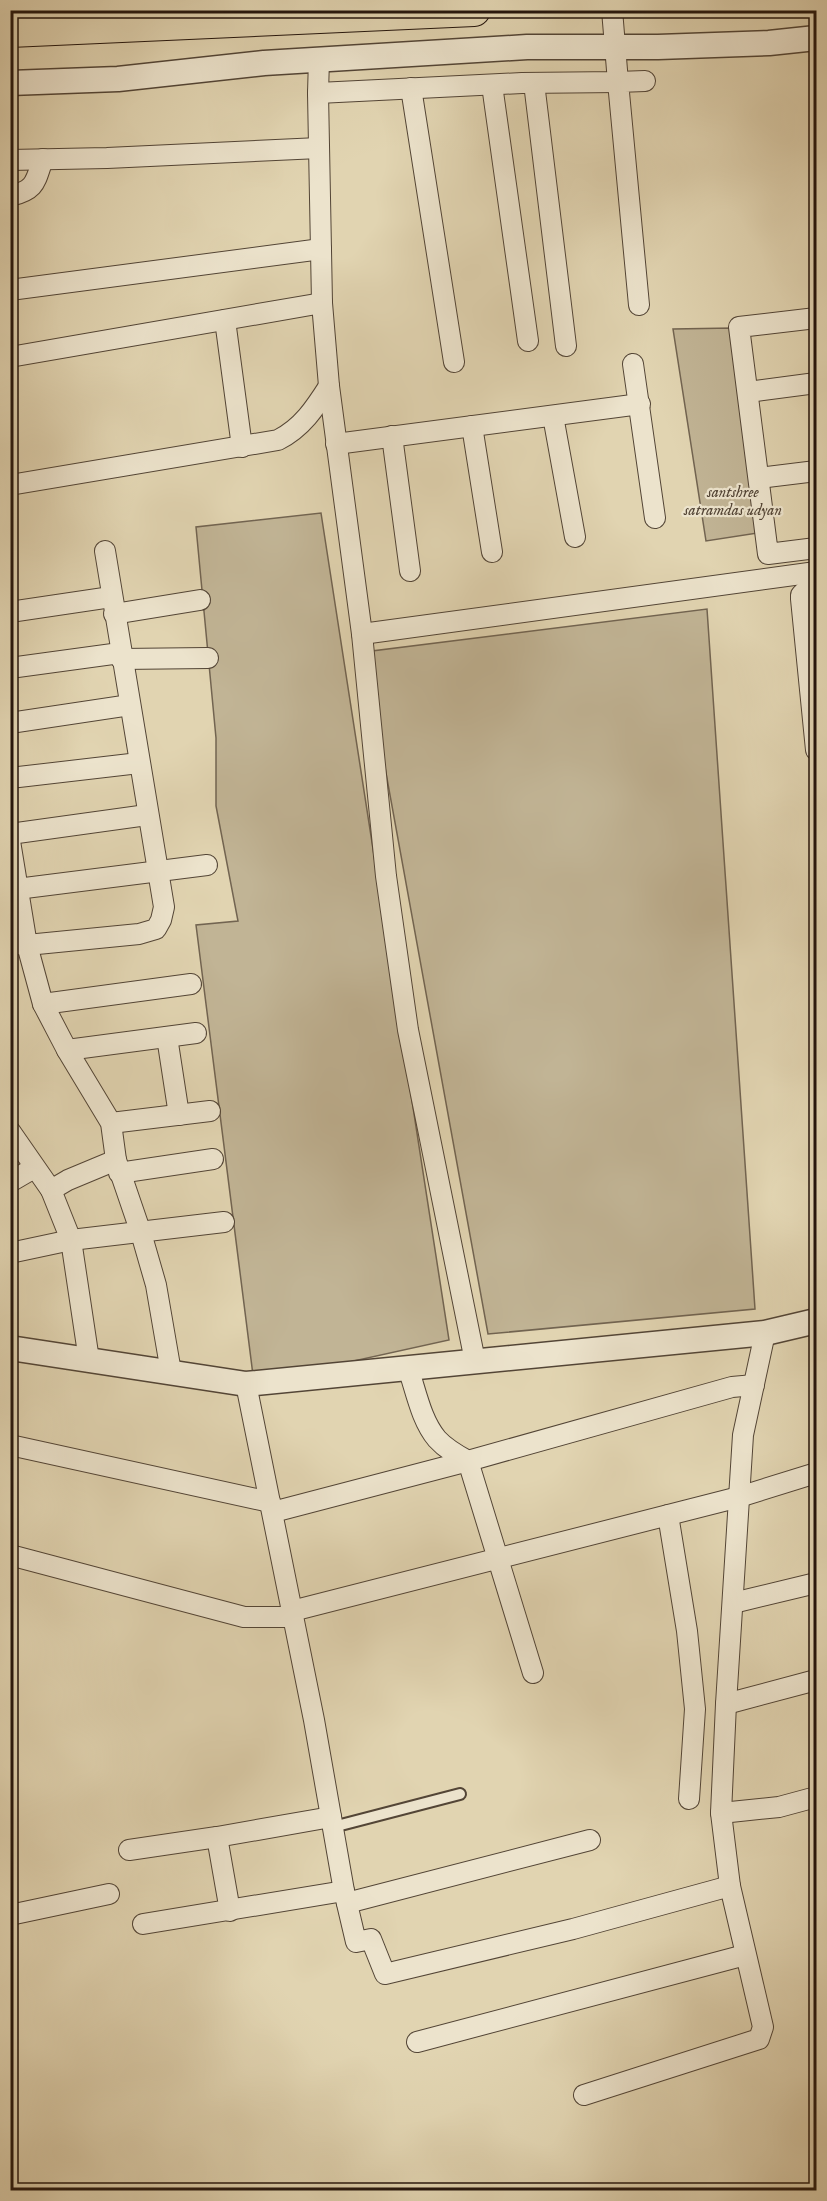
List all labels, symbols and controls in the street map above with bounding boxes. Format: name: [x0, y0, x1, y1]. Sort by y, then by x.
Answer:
park label: santshree satramdas udyan: [683, 483, 782, 521]

